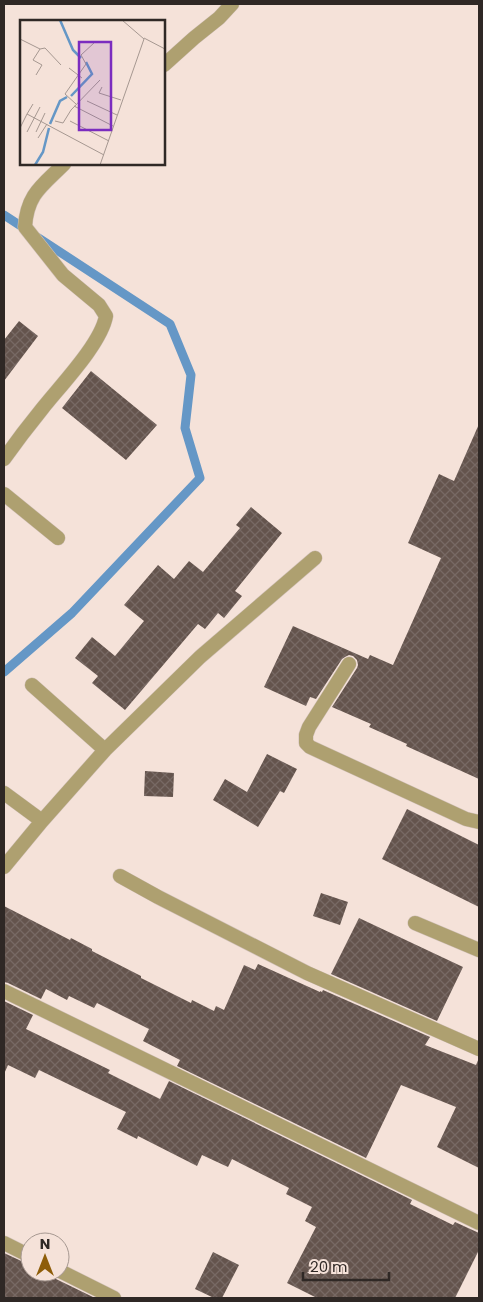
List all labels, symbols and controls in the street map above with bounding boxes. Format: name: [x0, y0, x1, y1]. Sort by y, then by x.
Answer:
inset map: [20, 20, 165, 165]
north arrow: [20, 1232, 70, 1282]
text: N: [40, 1234, 50, 1254]
scale bar: [303, 1250, 389, 1282]
text: 20 m: [310, 1256, 348, 1277]

